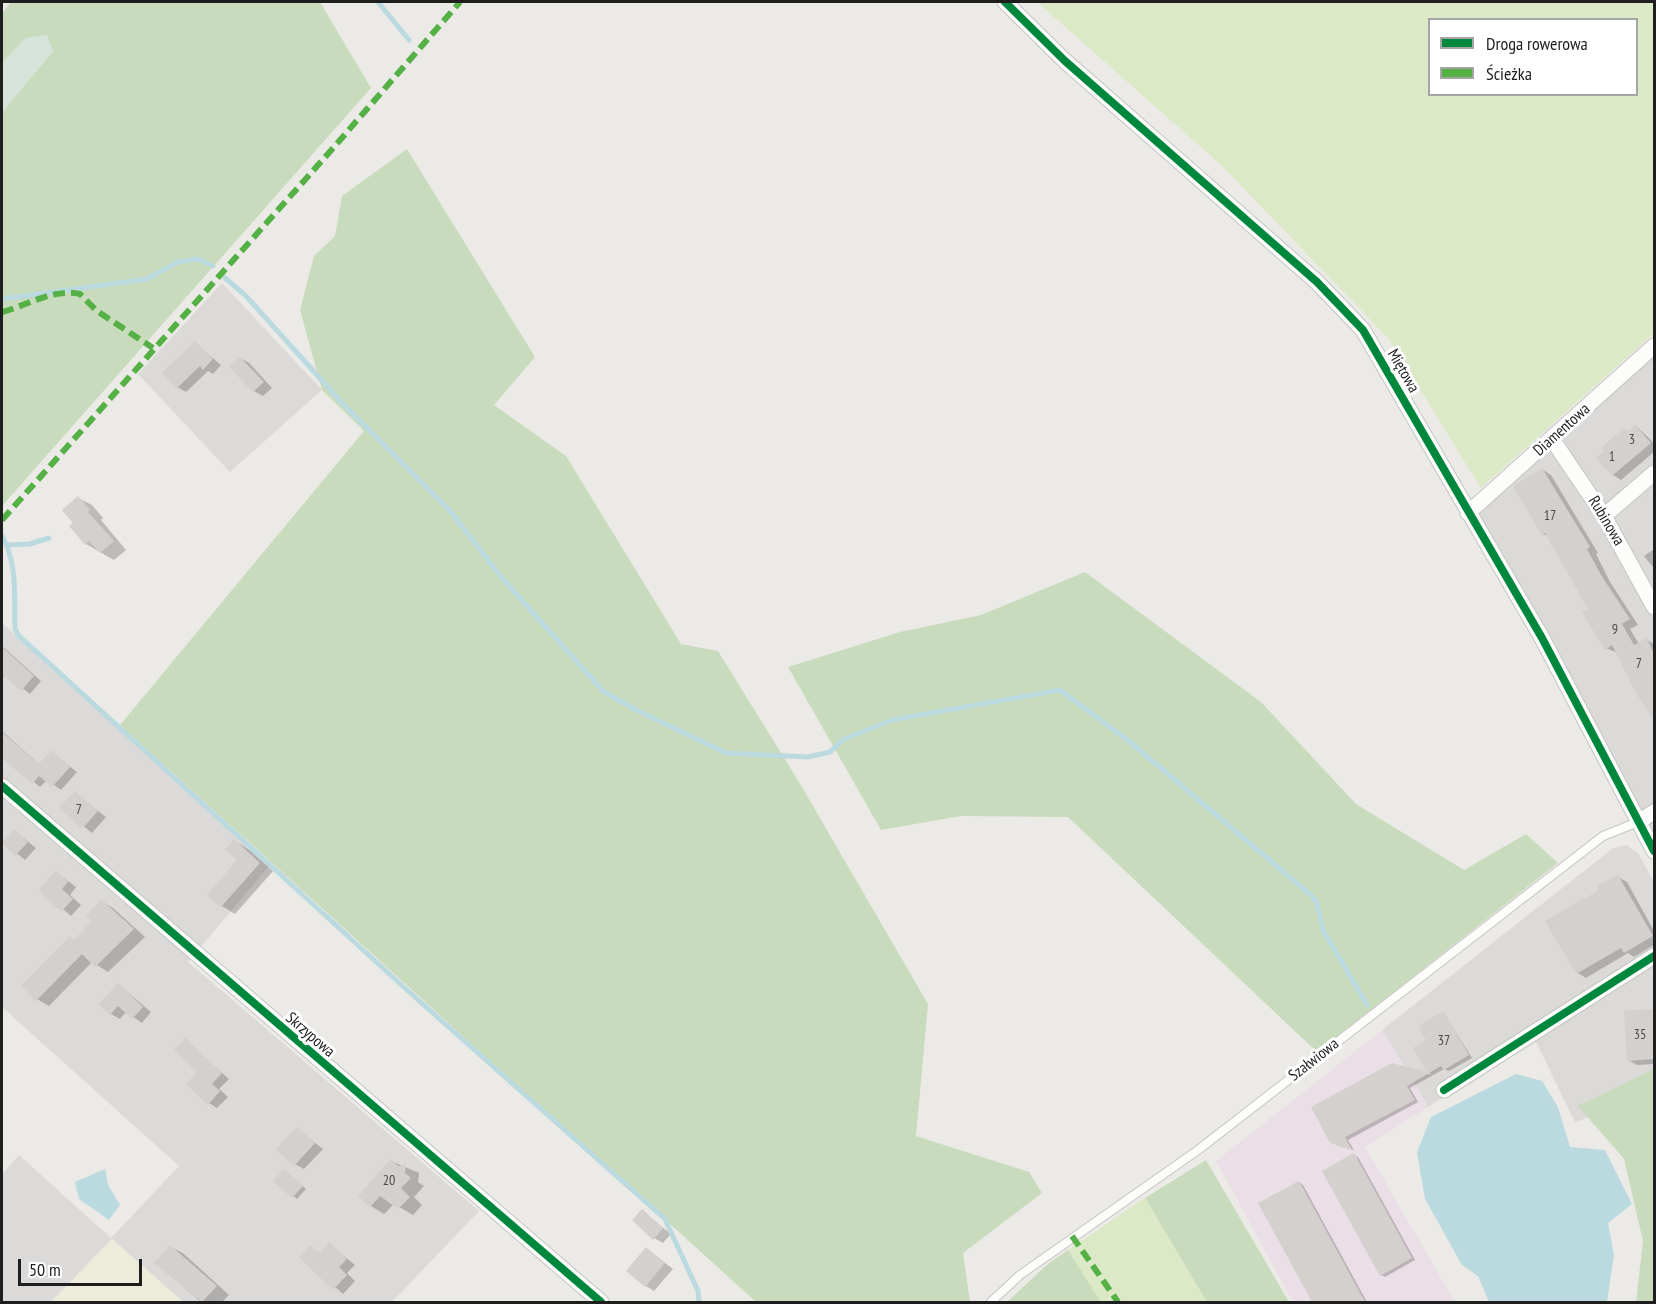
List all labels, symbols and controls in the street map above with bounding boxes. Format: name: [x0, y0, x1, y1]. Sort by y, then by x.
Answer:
legend: [1428, 18, 1638, 96]
text: Droga rowerowa: [1486, 32, 1588, 55]
text: Ścieżka: [1486, 62, 1532, 85]
street label: Miętowa: [1383, 346, 1423, 396]
street label: Diamentowa: [1530, 400, 1594, 460]
house number: 3: [1629, 432, 1635, 448]
house number: 1: [1609, 449, 1615, 465]
street label: Rubinowa: [1584, 493, 1628, 549]
house number: 17: [1544, 508, 1556, 524]
house number: 9: [1612, 622, 1618, 638]
house number: 7: [1636, 656, 1642, 672]
house number: 7: [76, 802, 82, 818]
street label: Skrzypowa: [282, 1009, 338, 1061]
house number: 35: [1634, 1027, 1646, 1043]
house number: 37: [1438, 1033, 1450, 1049]
street label: Szałwiowa: [1285, 1034, 1343, 1086]
house number: 20: [383, 1173, 395, 1189]
scale bar: [21, 1247, 146, 1285]
text: 50 m: [29, 1258, 61, 1281]

